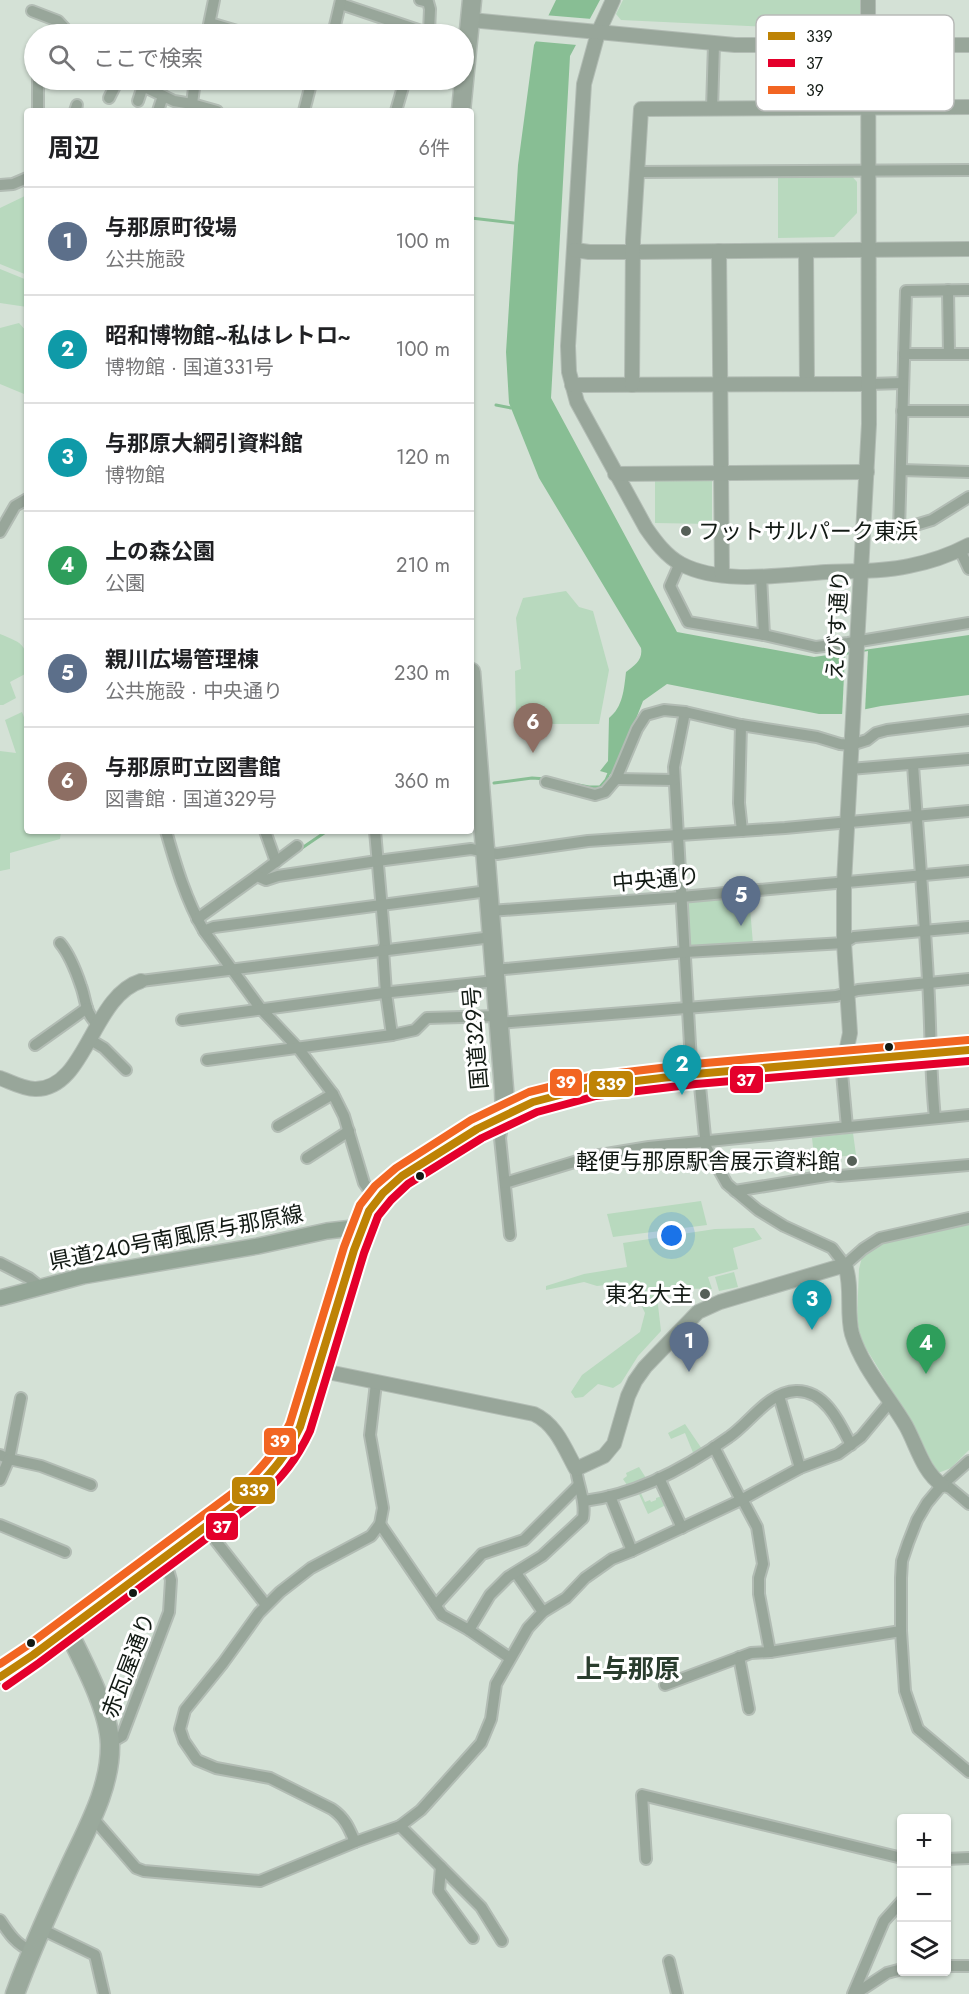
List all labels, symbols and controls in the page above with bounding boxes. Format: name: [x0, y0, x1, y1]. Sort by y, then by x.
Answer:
legend: [756, 15, 954, 111]
search box: [24, 24, 474, 90]
text: 339: [806, 25, 833, 48]
icon: search: [45, 41, 78, 74]
text: ここで検索: [93, 42, 203, 74]
text: 37: [806, 52, 823, 75]
text: 39: [806, 79, 824, 102]
text: 周辺: [48, 129, 100, 167]
text: 6件: [418, 134, 450, 163]
text: 与那原町役場: [105, 211, 237, 243]
text: 1: [62, 227, 73, 256]
text: 100 m: [395, 227, 450, 256]
text: 公共施設: [105, 245, 185, 274]
text: 昭和博物館~私はレトロ~: [105, 319, 350, 351]
text: 2: [61, 335, 74, 364]
text: 100 m: [395, 335, 450, 364]
text: 博物館 · 国道331号: [105, 353, 274, 382]
text: 与那原大綱引資料館: [105, 427, 303, 459]
text: 3: [61, 443, 74, 472]
text: 120 m: [396, 443, 450, 472]
text: 博物館: [105, 461, 165, 490]
place label: フットサルパーク東浜: [698, 515, 918, 547]
marker: フットサルパーク東浜: [679, 524, 693, 538]
text: 上の森公園: [105, 535, 215, 567]
text: 4: [61, 551, 74, 580]
text: 210 m: [396, 551, 450, 580]
text: 公園: [105, 569, 145, 598]
street label: えびす通り: [818, 569, 856, 681]
text: 親川広場管理棟: [105, 643, 259, 675]
text: 5: [61, 659, 74, 688]
text: 230 m: [394, 659, 450, 688]
text: 公共施設 · 中央通り: [105, 677, 283, 706]
pin: 6: [514, 704, 552, 753]
text: 与那原町立図書館: [105, 751, 281, 783]
text: 6: [61, 767, 74, 796]
text: 360 m: [394, 767, 450, 796]
text: 図書館 · 国道329号: [105, 785, 277, 814]
street label: 中央通り: [611, 859, 701, 899]
pin: 5: [722, 876, 760, 926]
street label: 国道329号: [455, 985, 495, 1091]
unlabelled marker: [883, 1041, 895, 1053]
pin: 2: [662, 1046, 702, 1095]
line badge: 37: [729, 1065, 764, 1094]
line badge: 39: [549, 1068, 583, 1097]
text: 37: [736, 1069, 756, 1092]
line badge: 339: [588, 1070, 634, 1098]
text: 39: [556, 1071, 576, 1094]
text: 339: [596, 1073, 626, 1096]
place label: 軽便与那原駅舎展示資料館: [576, 1145, 840, 1177]
marker: 軽便与那原駅舎展示資料館: [845, 1154, 859, 1168]
unlabelled marker: [414, 1170, 426, 1182]
street label: 県道240号南風原与那原線: [46, 1197, 306, 1277]
your location: [657, 1221, 686, 1250]
place label: 東名大主: [605, 1278, 693, 1310]
pin: 3: [792, 1280, 832, 1330]
marker: 東名大主: [698, 1287, 712, 1301]
pin: 1: [670, 1322, 708, 1372]
pin: 4: [906, 1324, 946, 1374]
line badge: 39: [263, 1427, 297, 1456]
text: 39: [270, 1430, 290, 1453]
line badge: 339: [231, 1476, 276, 1505]
text: 339: [239, 1479, 269, 1502]
line badge: 37: [205, 1512, 239, 1541]
text: 37: [212, 1516, 232, 1539]
unlabelled marker: [127, 1587, 139, 1599]
street label: 赤瓦屋通り: [93, 1608, 163, 1722]
unlabelled marker: [25, 1637, 37, 1649]
district label: 上与那原: [576, 1650, 680, 1688]
map controls: [897, 1814, 951, 1976]
button: +: [897, 1814, 951, 1868]
button: −: [897, 1868, 951, 1922]
button: layers: [897, 1922, 951, 1976]

